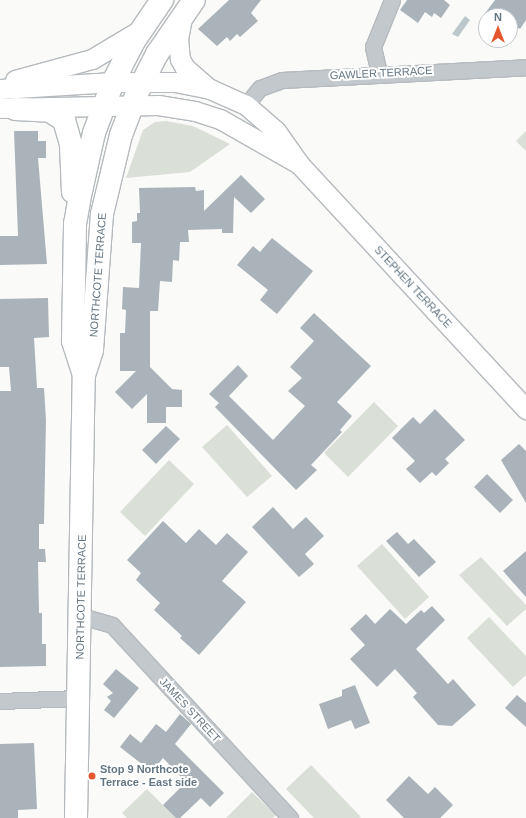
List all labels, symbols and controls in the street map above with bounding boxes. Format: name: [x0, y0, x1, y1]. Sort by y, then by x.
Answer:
north arrow: [478, 8, 518, 48]
text: N: [494, 11, 502, 23]
street label: GAWLER TERRACE: [329, 64, 433, 82]
street label: NORTHCOTE TERRACE: [87, 212, 109, 338]
street label: STEPHEN TERRACE: [371, 243, 455, 331]
street label: NORTHCOTE TERRACE: [73, 534, 89, 660]
street label: JAMES STREET: [157, 675, 223, 745]
place label: Stop 9 Northcote Terrace - East side: [100, 763, 197, 789]
marker: Stop 9 Northcote Terrace - East side: [87, 771, 97, 781]

